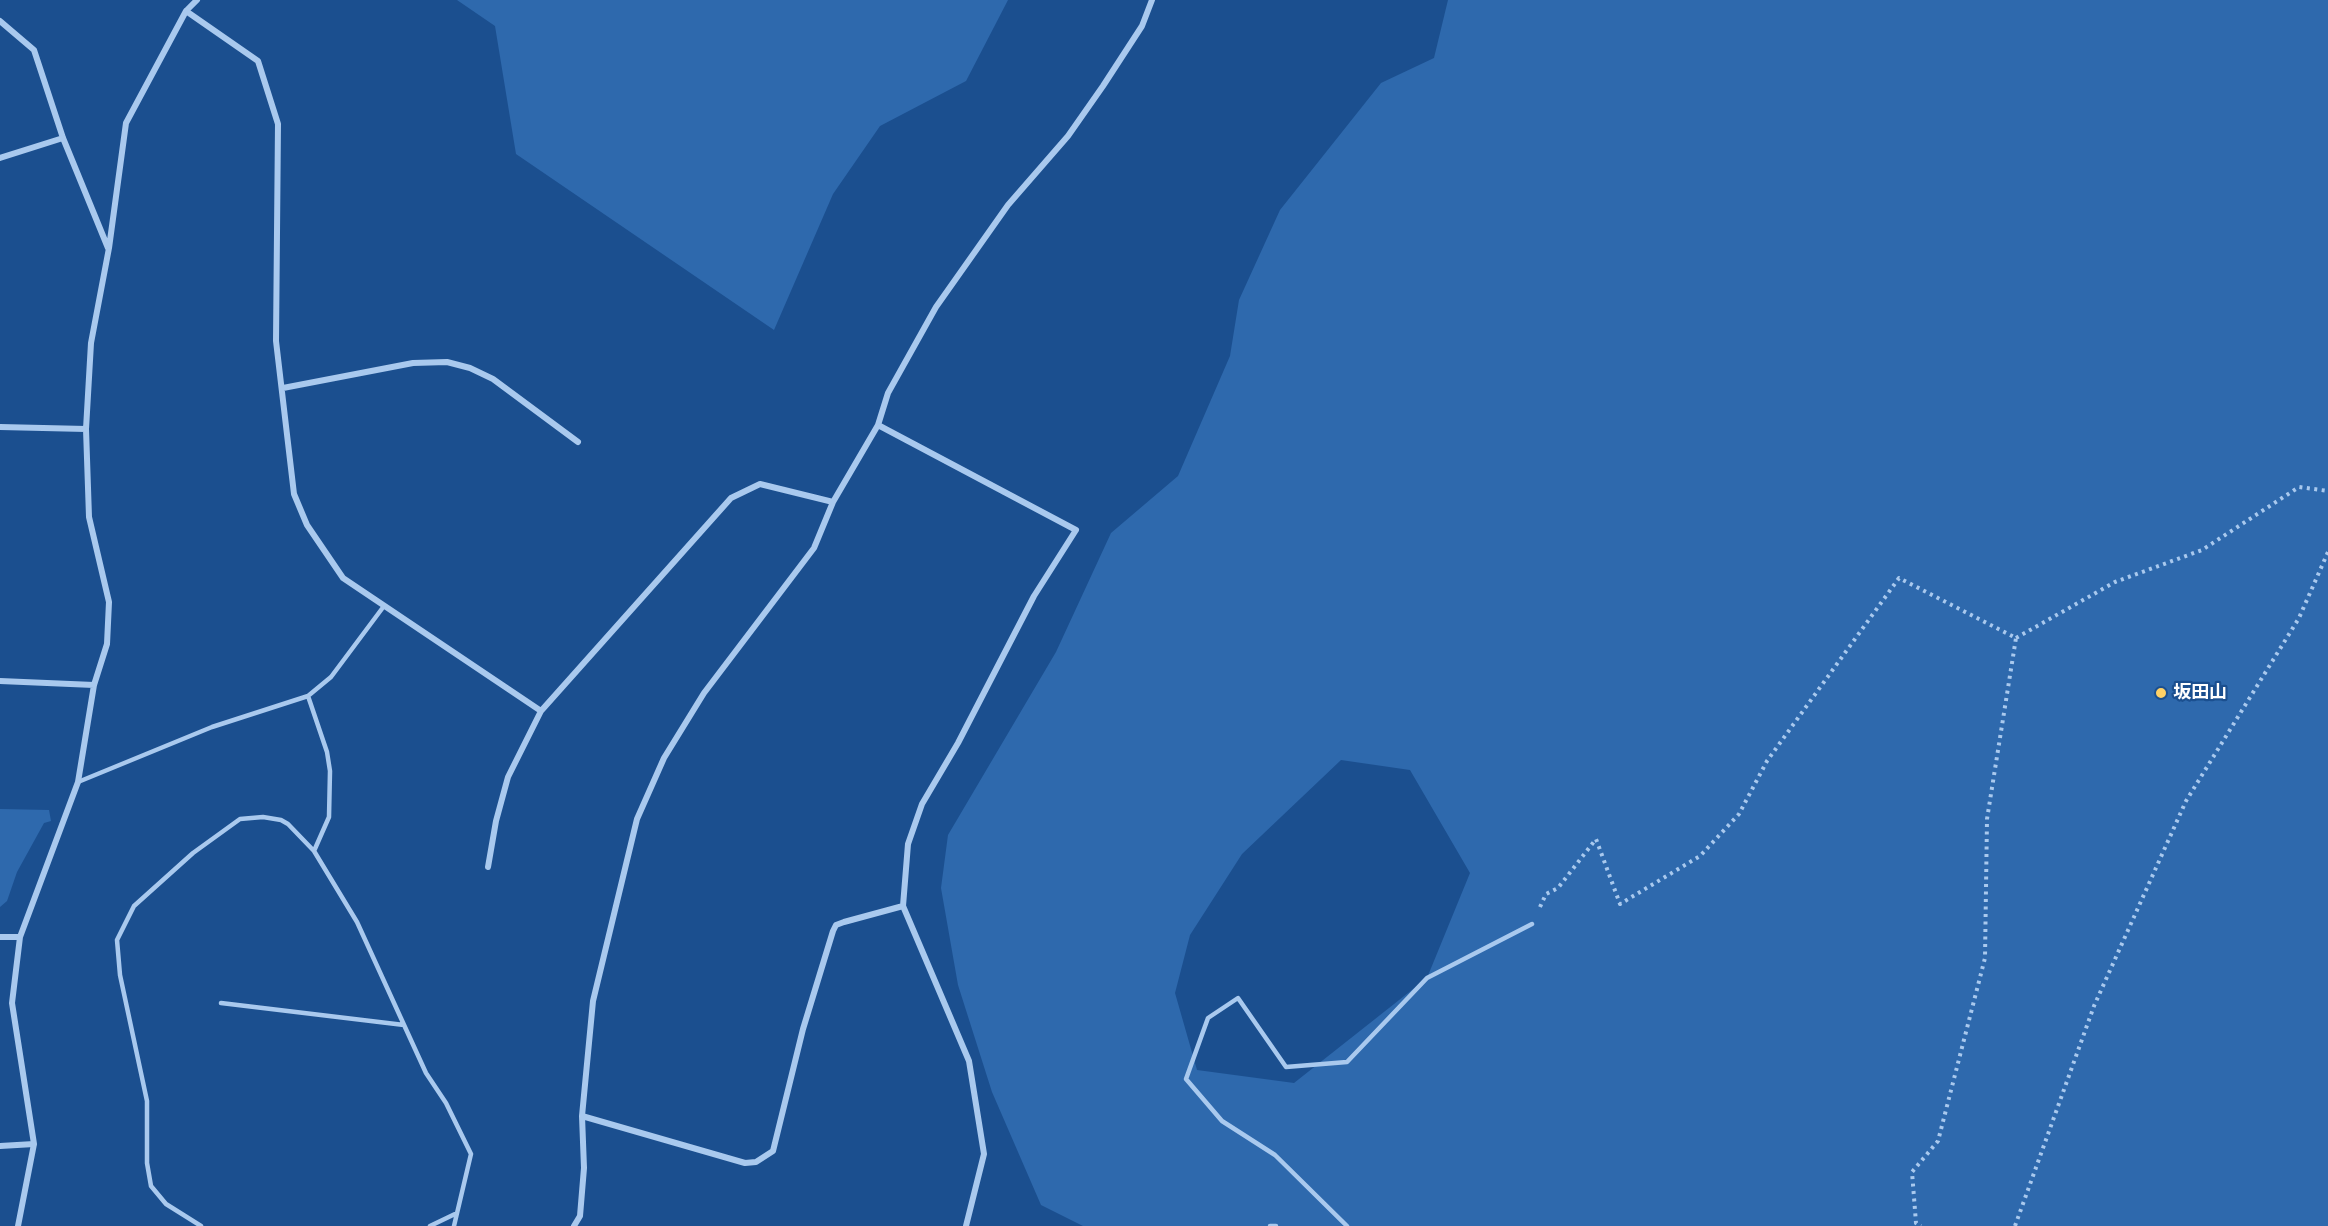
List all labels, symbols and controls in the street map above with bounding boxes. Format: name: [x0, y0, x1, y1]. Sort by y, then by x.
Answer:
place label: 坂田山: [2173, 682, 2227, 704]
marker: 坂田山: [2154, 686, 2168, 700]

